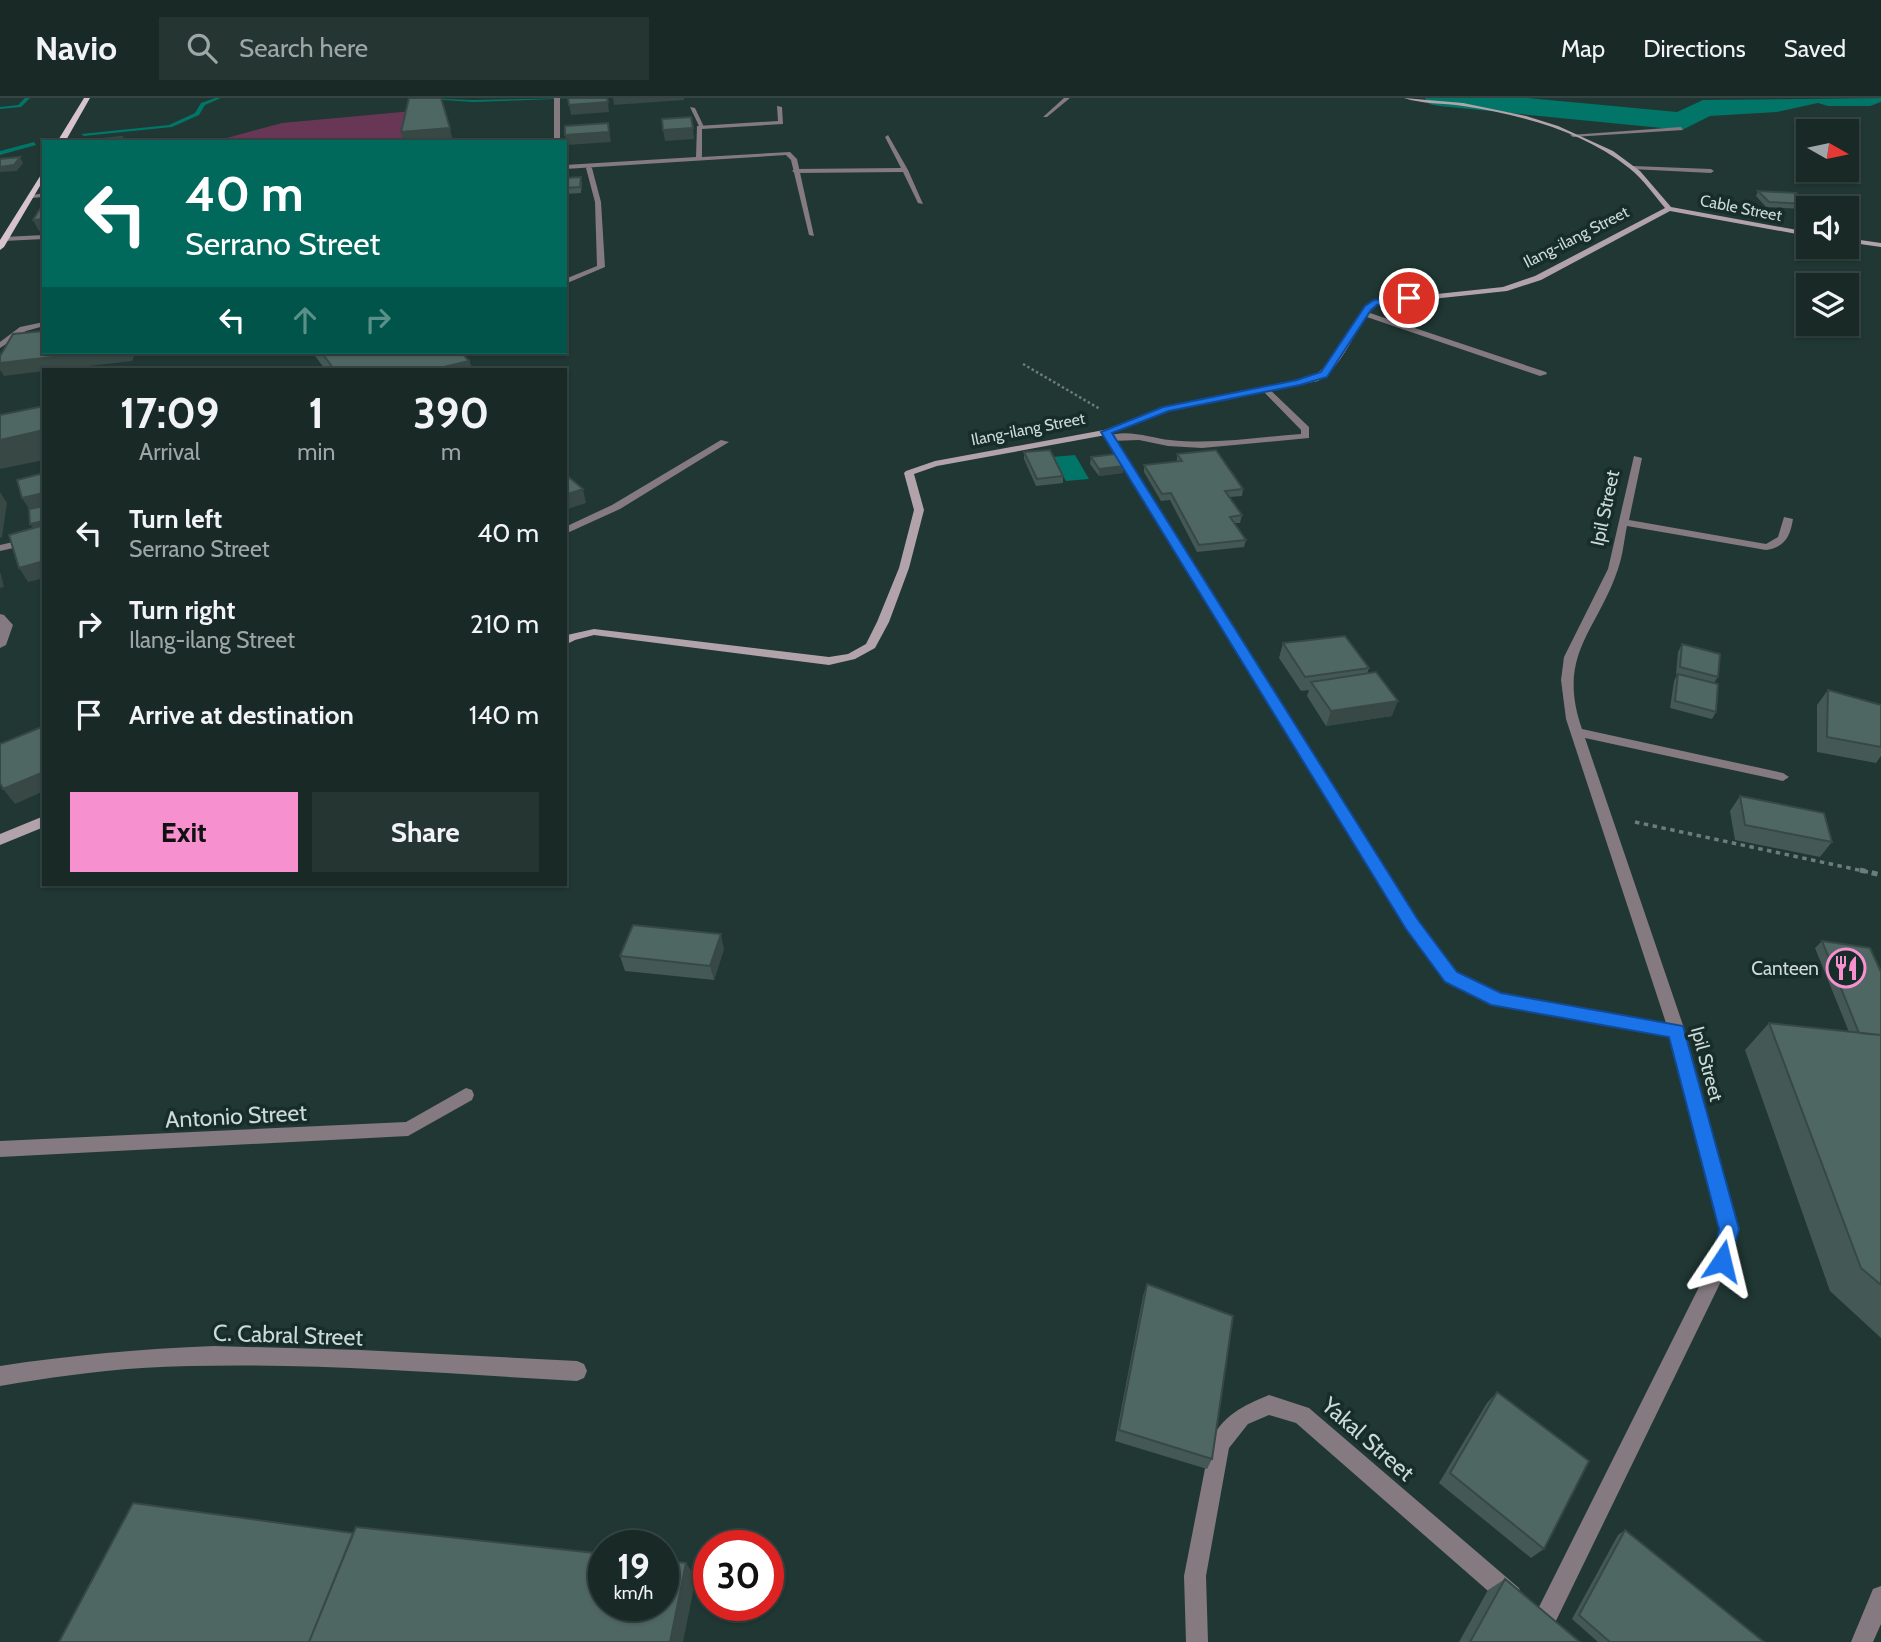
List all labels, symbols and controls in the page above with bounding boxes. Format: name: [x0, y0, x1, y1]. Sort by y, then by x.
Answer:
search box: [159, 17, 649, 80]
text: Navio: [35, 28, 117, 68]
icon: search: [183, 29, 221, 67]
text: Search here: [239, 32, 368, 64]
text: Map: [1561, 34, 1605, 63]
text: Directions: [1643, 34, 1746, 63]
text: Saved: [1784, 34, 1846, 63]
north arrow: [1796, 119, 1858, 182]
map controls: [1796, 119, 1859, 336]
text: 40 m: [185, 164, 304, 223]
icon: left: [70, 168, 161, 259]
street label: Cable Street: [1698, 191, 1784, 225]
button: sound: [1796, 196, 1859, 259]
street label: Ilang-ilang Street: [1520, 202, 1632, 272]
text: Serrano Street: [185, 224, 380, 263]
pin: [1379, 268, 1439, 328]
button: layers: [1796, 273, 1859, 336]
icon: arrive: [1390, 279, 1428, 317]
icon: left: [213, 301, 251, 339]
icon: ahead: [286, 301, 324, 339]
icon: right: [359, 301, 397, 339]
text: 17:09: [120, 387, 219, 439]
text: 1: [309, 387, 324, 439]
text: 390: [413, 387, 489, 439]
street label: Ilang-ilang Street: [969, 409, 1087, 449]
text: Arrival: [139, 438, 200, 466]
text: min: [297, 438, 335, 466]
text: m: [441, 438, 461, 466]
street label: Ipil Street: [1586, 467, 1624, 548]
text: Turn left: [129, 503, 222, 535]
icon: left: [70, 514, 108, 552]
text: 40 m: [477, 517, 539, 549]
text: Serrano Street: [129, 535, 269, 563]
text: Turn right: [129, 594, 235, 626]
icon: right: [70, 605, 108, 643]
text: 210 m: [470, 608, 539, 640]
text: Ilang-ilang Street: [129, 626, 295, 654]
icon: arrive: [70, 696, 108, 734]
text: Arrive at destination: [129, 699, 354, 731]
text: 140 m: [469, 699, 539, 731]
button: Exit: [70, 792, 298, 872]
button: Share: [312, 792, 539, 872]
restaurant icon: Canteen: [1825, 947, 1867, 989]
place label: Canteen: [1751, 957, 1819, 980]
street label: Ipil Street: [1686, 1024, 1728, 1105]
street label: Antonio Street: [164, 1098, 308, 1134]
position arrow: [1685, 1224, 1759, 1298]
street label: C. Cabral Street: [213, 1318, 364, 1352]
street label: Yakal Street: [1315, 1391, 1420, 1487]
speed limit sign: 30: [693, 1530, 784, 1621]
text: 19: [617, 1545, 650, 1588]
text: km/h: [614, 1582, 653, 1604]

